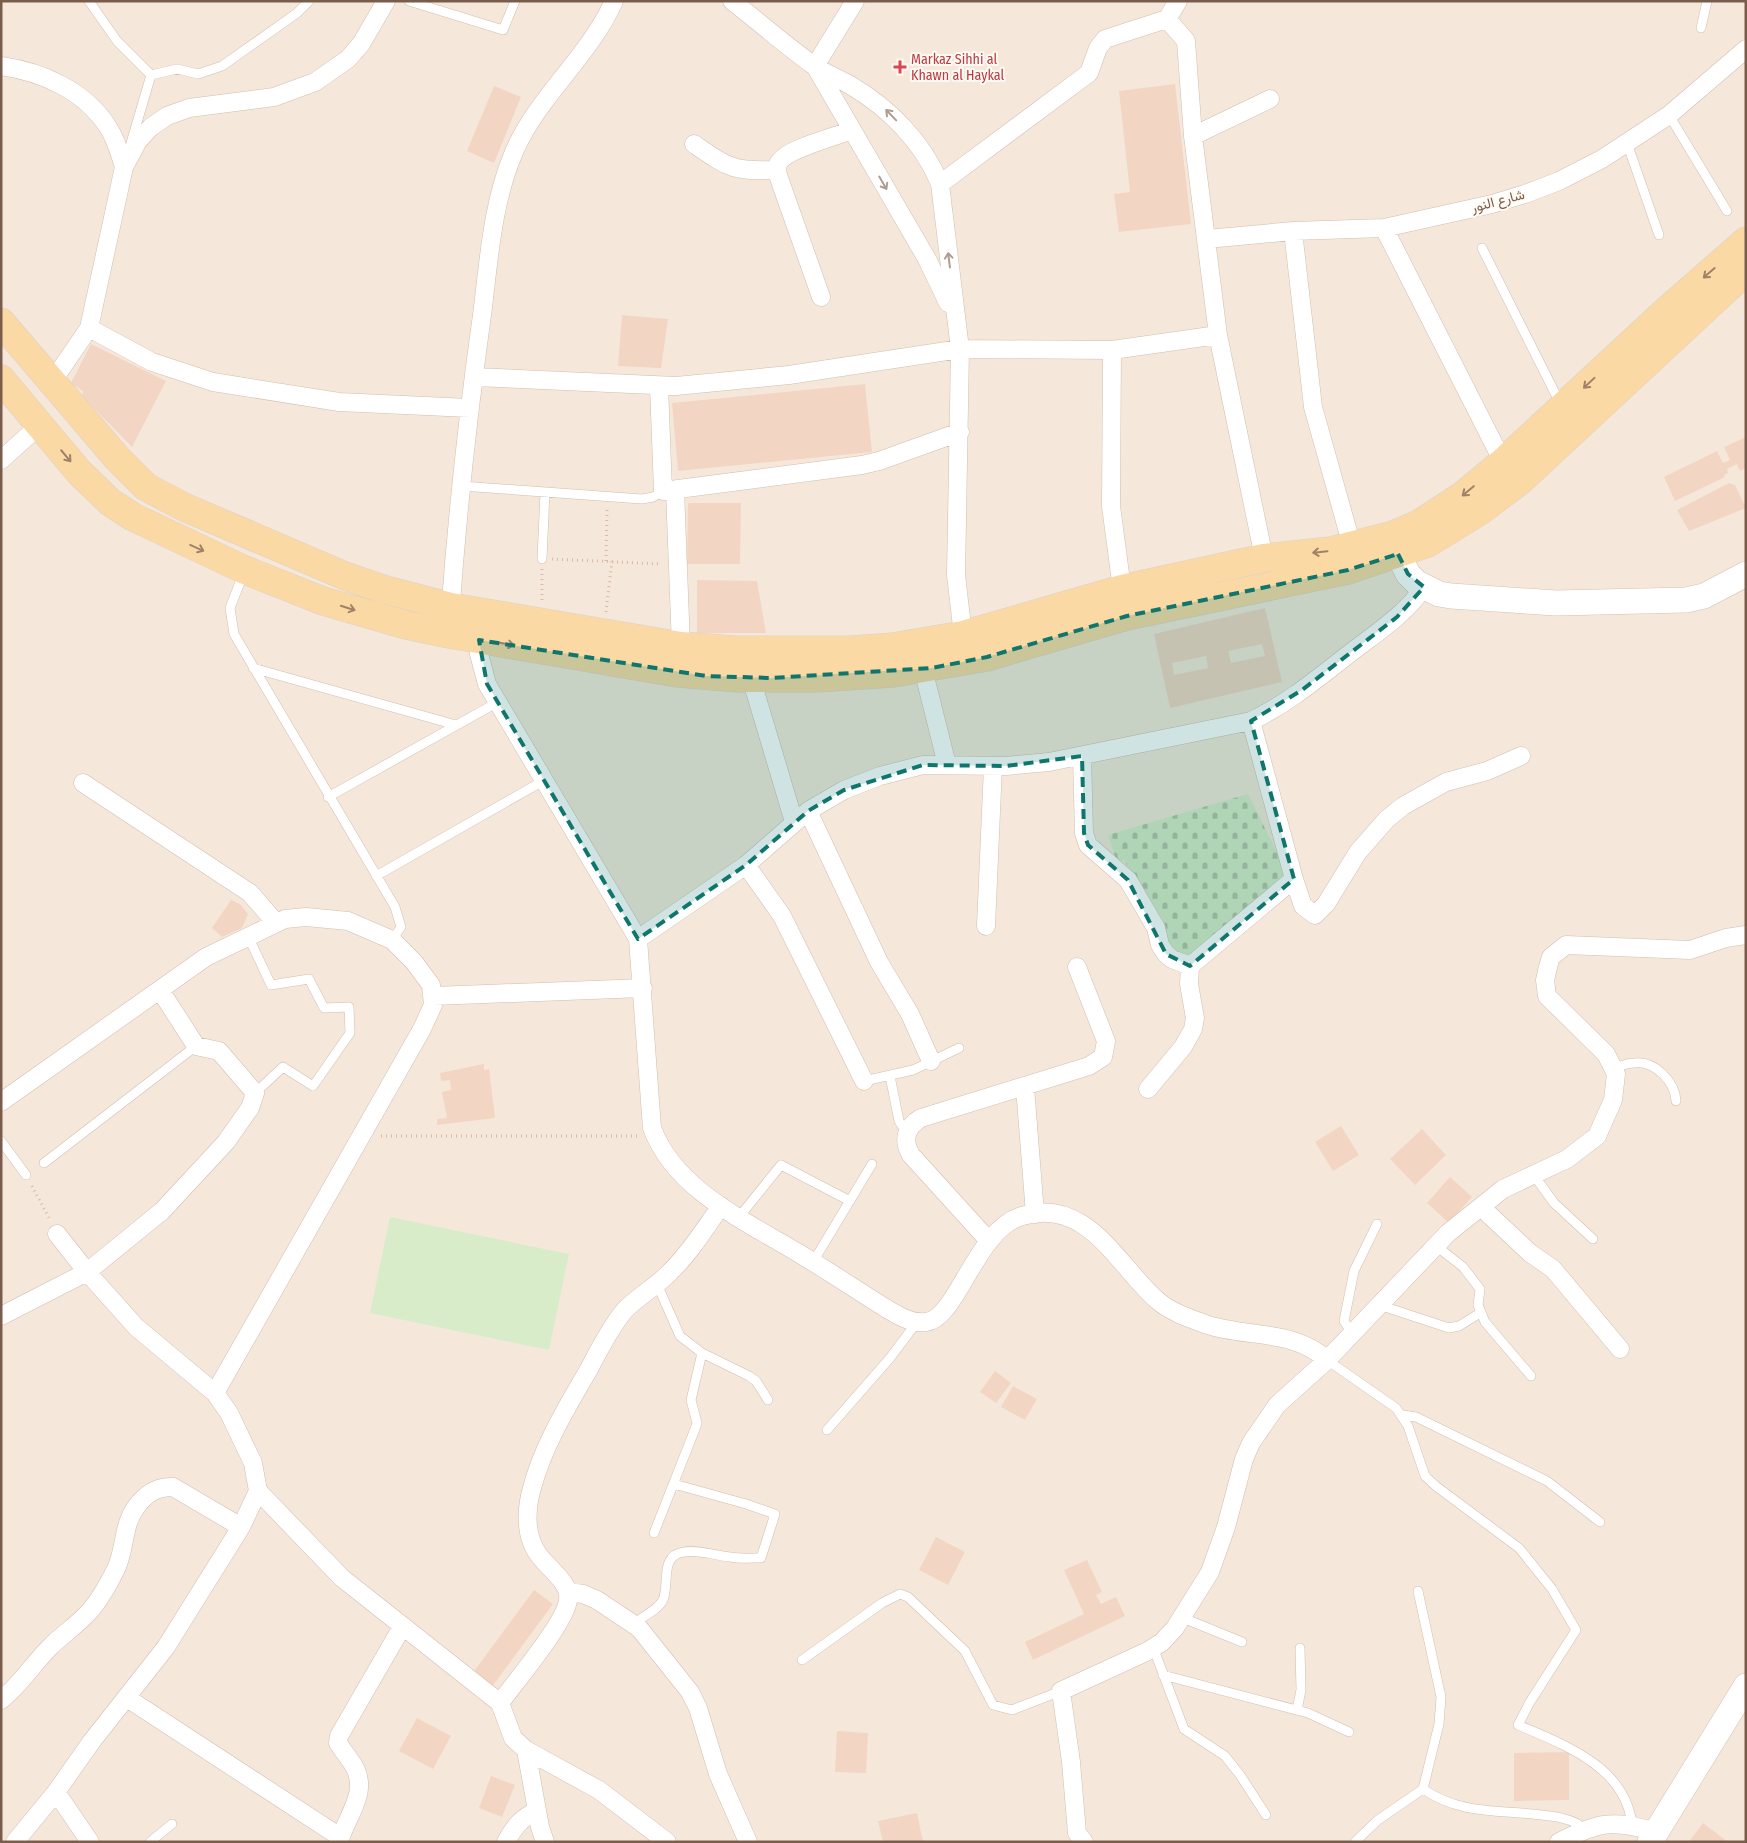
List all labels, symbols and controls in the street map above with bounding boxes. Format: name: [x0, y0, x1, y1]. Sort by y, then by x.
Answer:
place label: Markaz Sihhi al Khawn al Haykal: [911, 51, 1005, 84]
marker: Markaz Sihhi al Khawn al Haykal: [893, 60, 907, 74]
one-way arrow: [885, 109, 897, 122]
one-way arrow: [878, 176, 888, 191]
street label: شارع النور: [1469, 186, 1527, 218]
one-way arrow: [944, 253, 954, 269]
one-way arrow: [1703, 268, 1716, 279]
one-way arrow: [1582, 377, 1595, 388]
one-way arrow: [61, 450, 72, 463]
one-way arrow: [1462, 485, 1475, 496]
one-way arrow: [189, 544, 204, 554]
one-way arrow: [1312, 547, 1328, 557]
one-way arrow: [340, 604, 356, 614]
one-way arrow: [498, 640, 514, 650]

